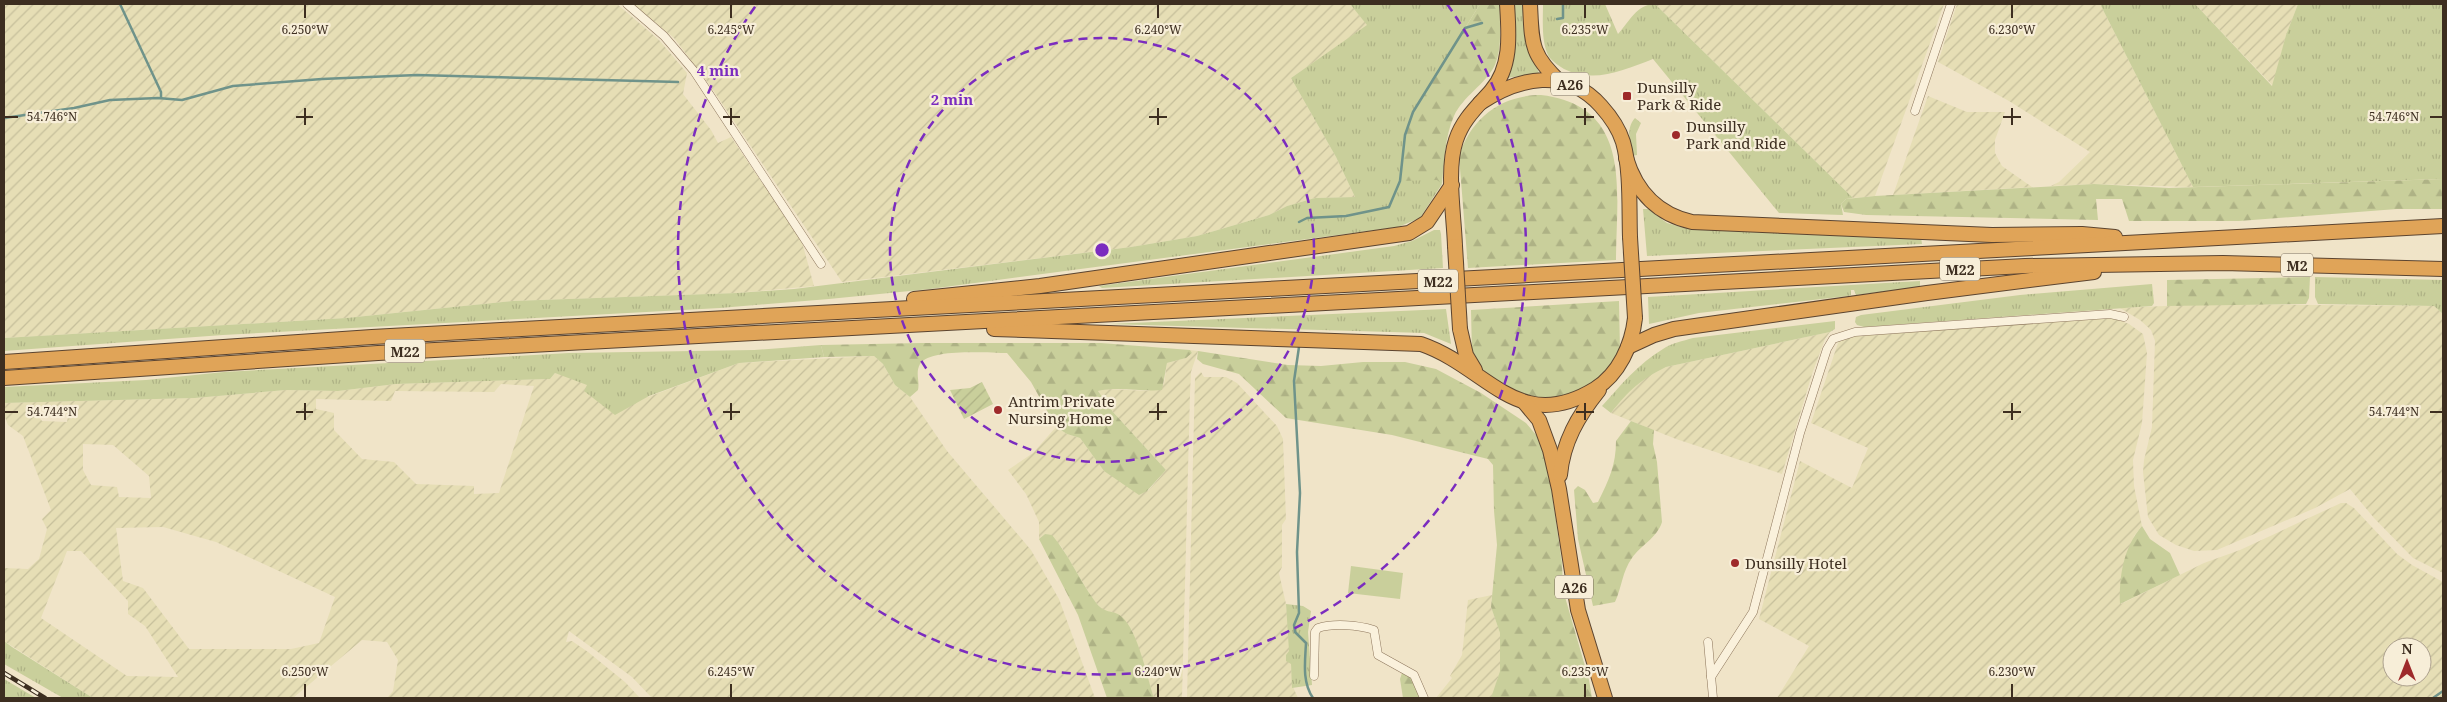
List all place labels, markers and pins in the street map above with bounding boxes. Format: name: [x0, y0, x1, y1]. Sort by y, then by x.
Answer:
place label: Dunsilly Park & Ride: [1637, 77, 1721, 114]
marker: Dunsilly Park & Ride: [1621, 90, 1633, 102]
place label: Dunsilly Park and Ride: [1686, 116, 1786, 153]
marker: Dunsilly Park and Ride: [1670, 129, 1682, 141]
centre of rings: [1093, 241, 1111, 259]
place label: Antrim Private Nursing Home: [1008, 391, 1115, 428]
marker: Antrim Private Nursing Home: [992, 404, 1004, 416]
place label: Dunsilly Hotel: [1745, 553, 1847, 573]
marker: Dunsilly Hotel: [1729, 557, 1741, 569]

